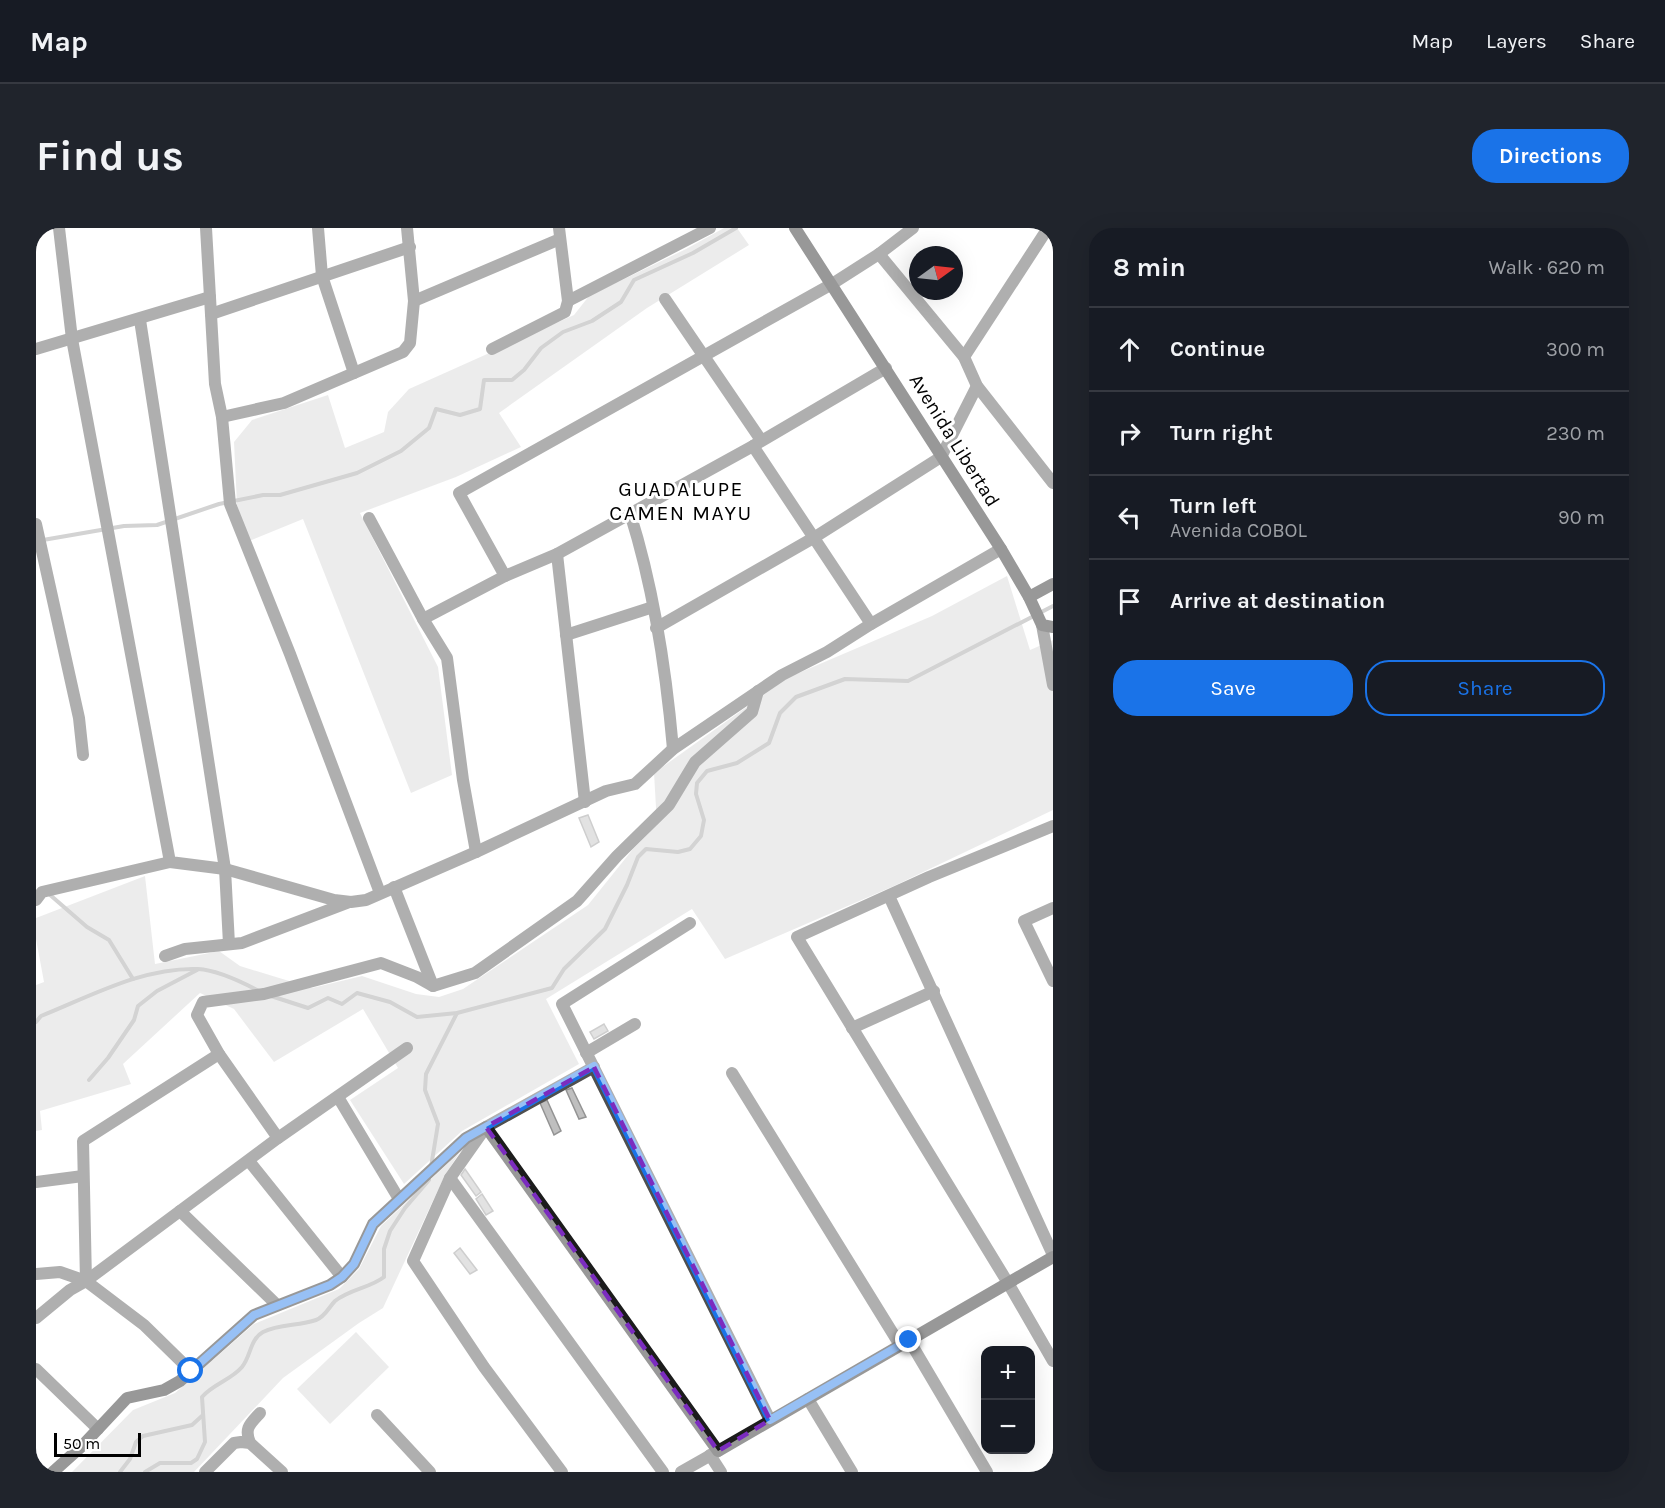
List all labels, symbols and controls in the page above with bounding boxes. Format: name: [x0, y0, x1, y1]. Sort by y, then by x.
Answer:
text: Map: [30, 25, 88, 58]
text: Map: [1411, 29, 1453, 53]
text: Layers: [1486, 29, 1547, 53]
text: Share: [1580, 29, 1635, 53]
button: Directions: [1472, 129, 1629, 183]
text: Find us: [36, 131, 184, 181]
north arrow: [909, 246, 963, 300]
text: 8 min: [1113, 252, 1186, 283]
text: Walk · 620 m: [1488, 256, 1605, 279]
icon: ahead: [1113, 333, 1146, 366]
text: Continue: [1170, 336, 1265, 362]
text: 300 m: [1546, 338, 1605, 361]
street label: Avenida Libertad: [905, 370, 1005, 511]
icon: right: [1113, 417, 1146, 450]
text: Turn right: [1170, 420, 1273, 446]
text: 230 m: [1546, 422, 1605, 445]
district label: GUADALUPE CAMEN MAYU: [609, 477, 753, 525]
text: Turn left: [1170, 493, 1257, 519]
icon: left: [1113, 501, 1146, 534]
text: 90 m: [1558, 506, 1605, 529]
text: Avenida COBOL: [1170, 519, 1307, 542]
icon: arrive: [1113, 585, 1146, 618]
text: Arrive at destination: [1170, 588, 1385, 614]
button: Save: [1113, 660, 1353, 716]
button: Share: [1365, 660, 1605, 716]
route end: [895, 1326, 921, 1352]
map controls: [981, 1346, 1035, 1454]
button: +: [981, 1346, 1035, 1400]
route start: [177, 1357, 203, 1383]
button: −: [981, 1400, 1035, 1454]
scale bar: [54, 1430, 141, 1458]
text: 50 m: [63, 1434, 100, 1453]

